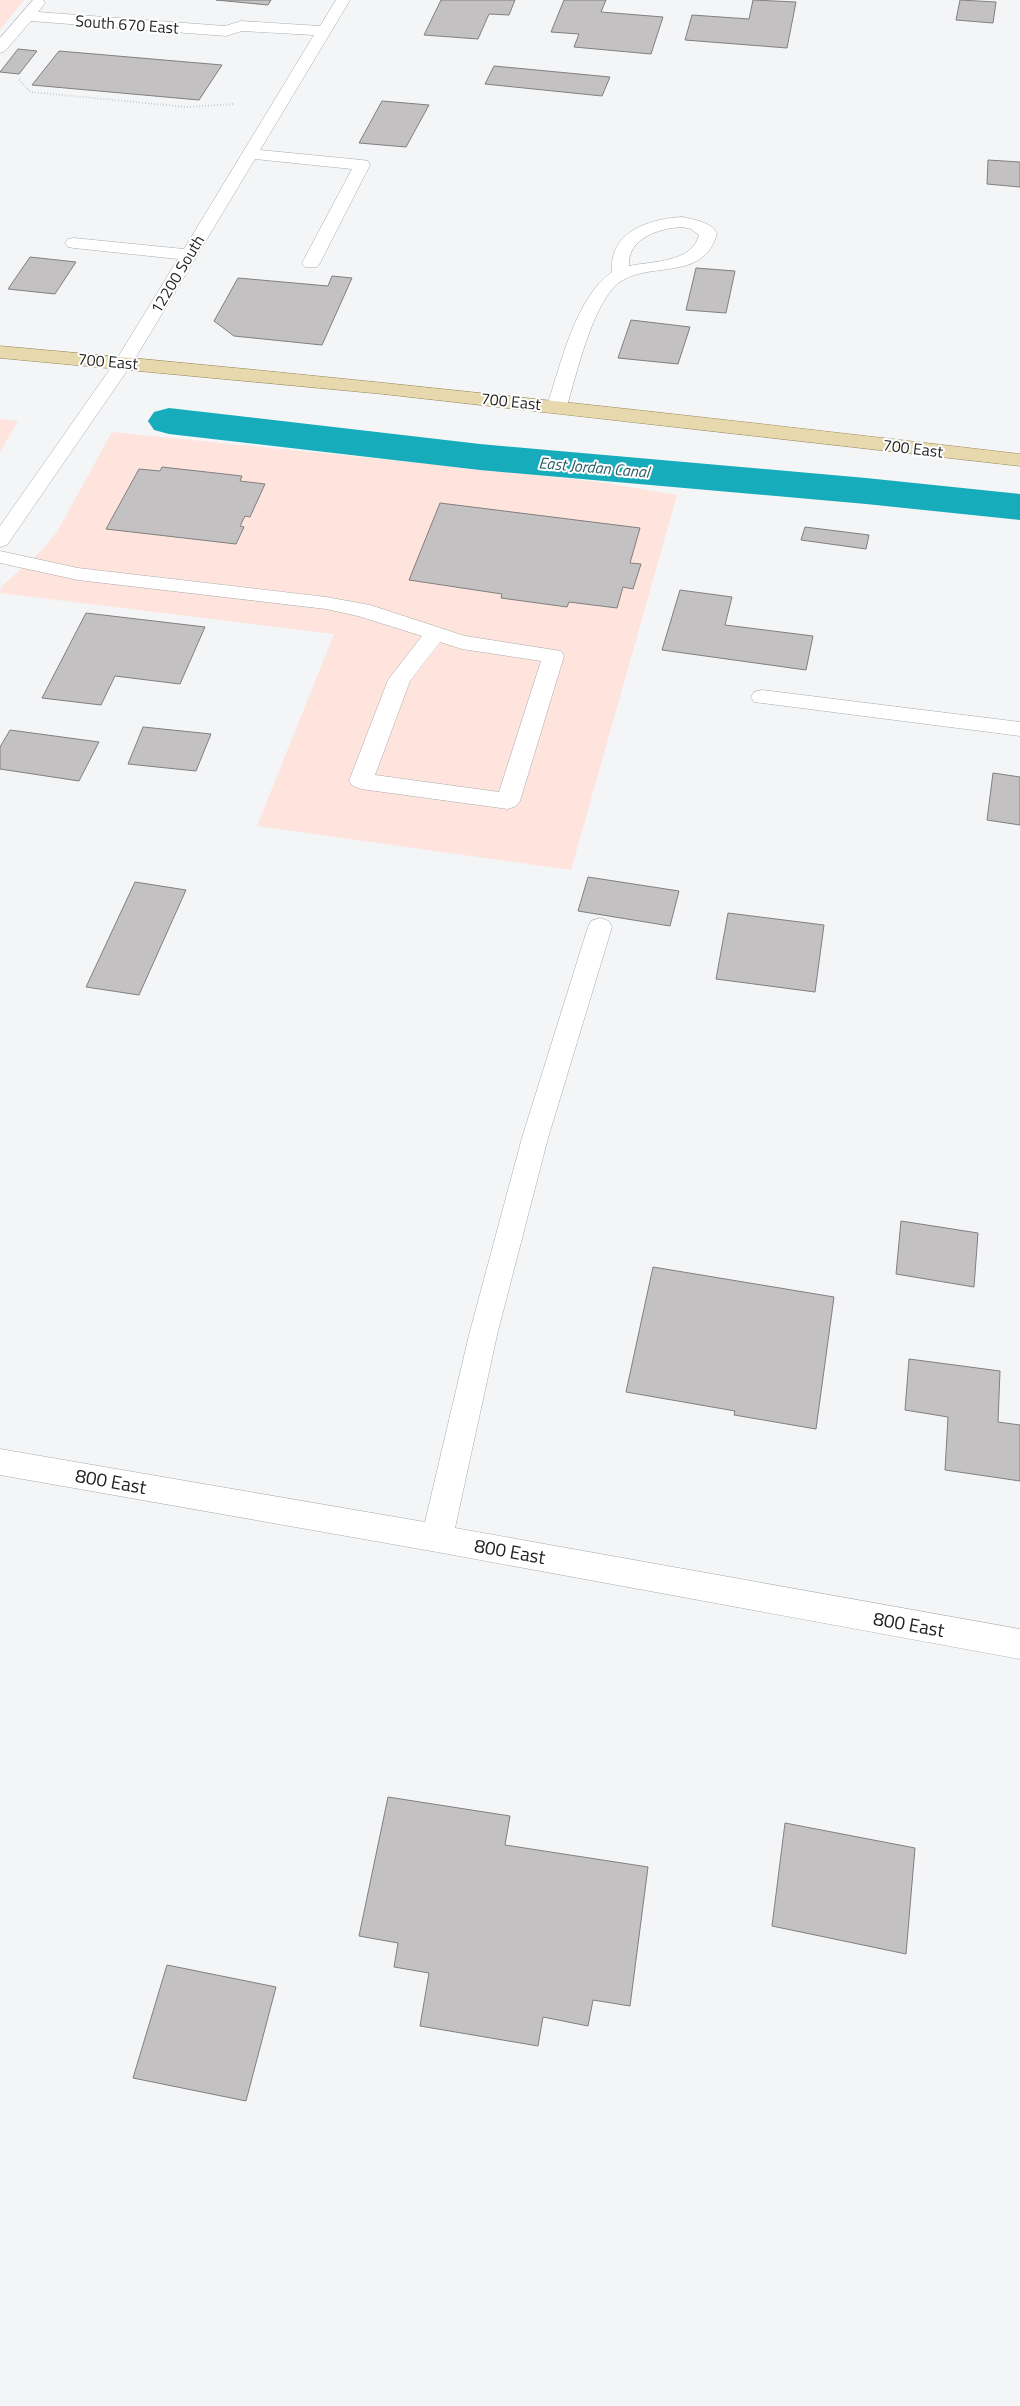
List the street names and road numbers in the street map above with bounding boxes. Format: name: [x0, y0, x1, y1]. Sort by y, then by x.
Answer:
street label: South 670 East: [74, 8, 180, 40]
street label: 12200 South: [144, 230, 210, 318]
street label: 700 East: [77, 346, 139, 376]
street label: 700 East: [480, 386, 543, 416]
street label: 700 East: [882, 432, 945, 464]
street label: 800 East: [73, 1460, 149, 1501]
street label: 800 East: [472, 1530, 548, 1571]
street label: 800 East: [871, 1603, 947, 1644]

